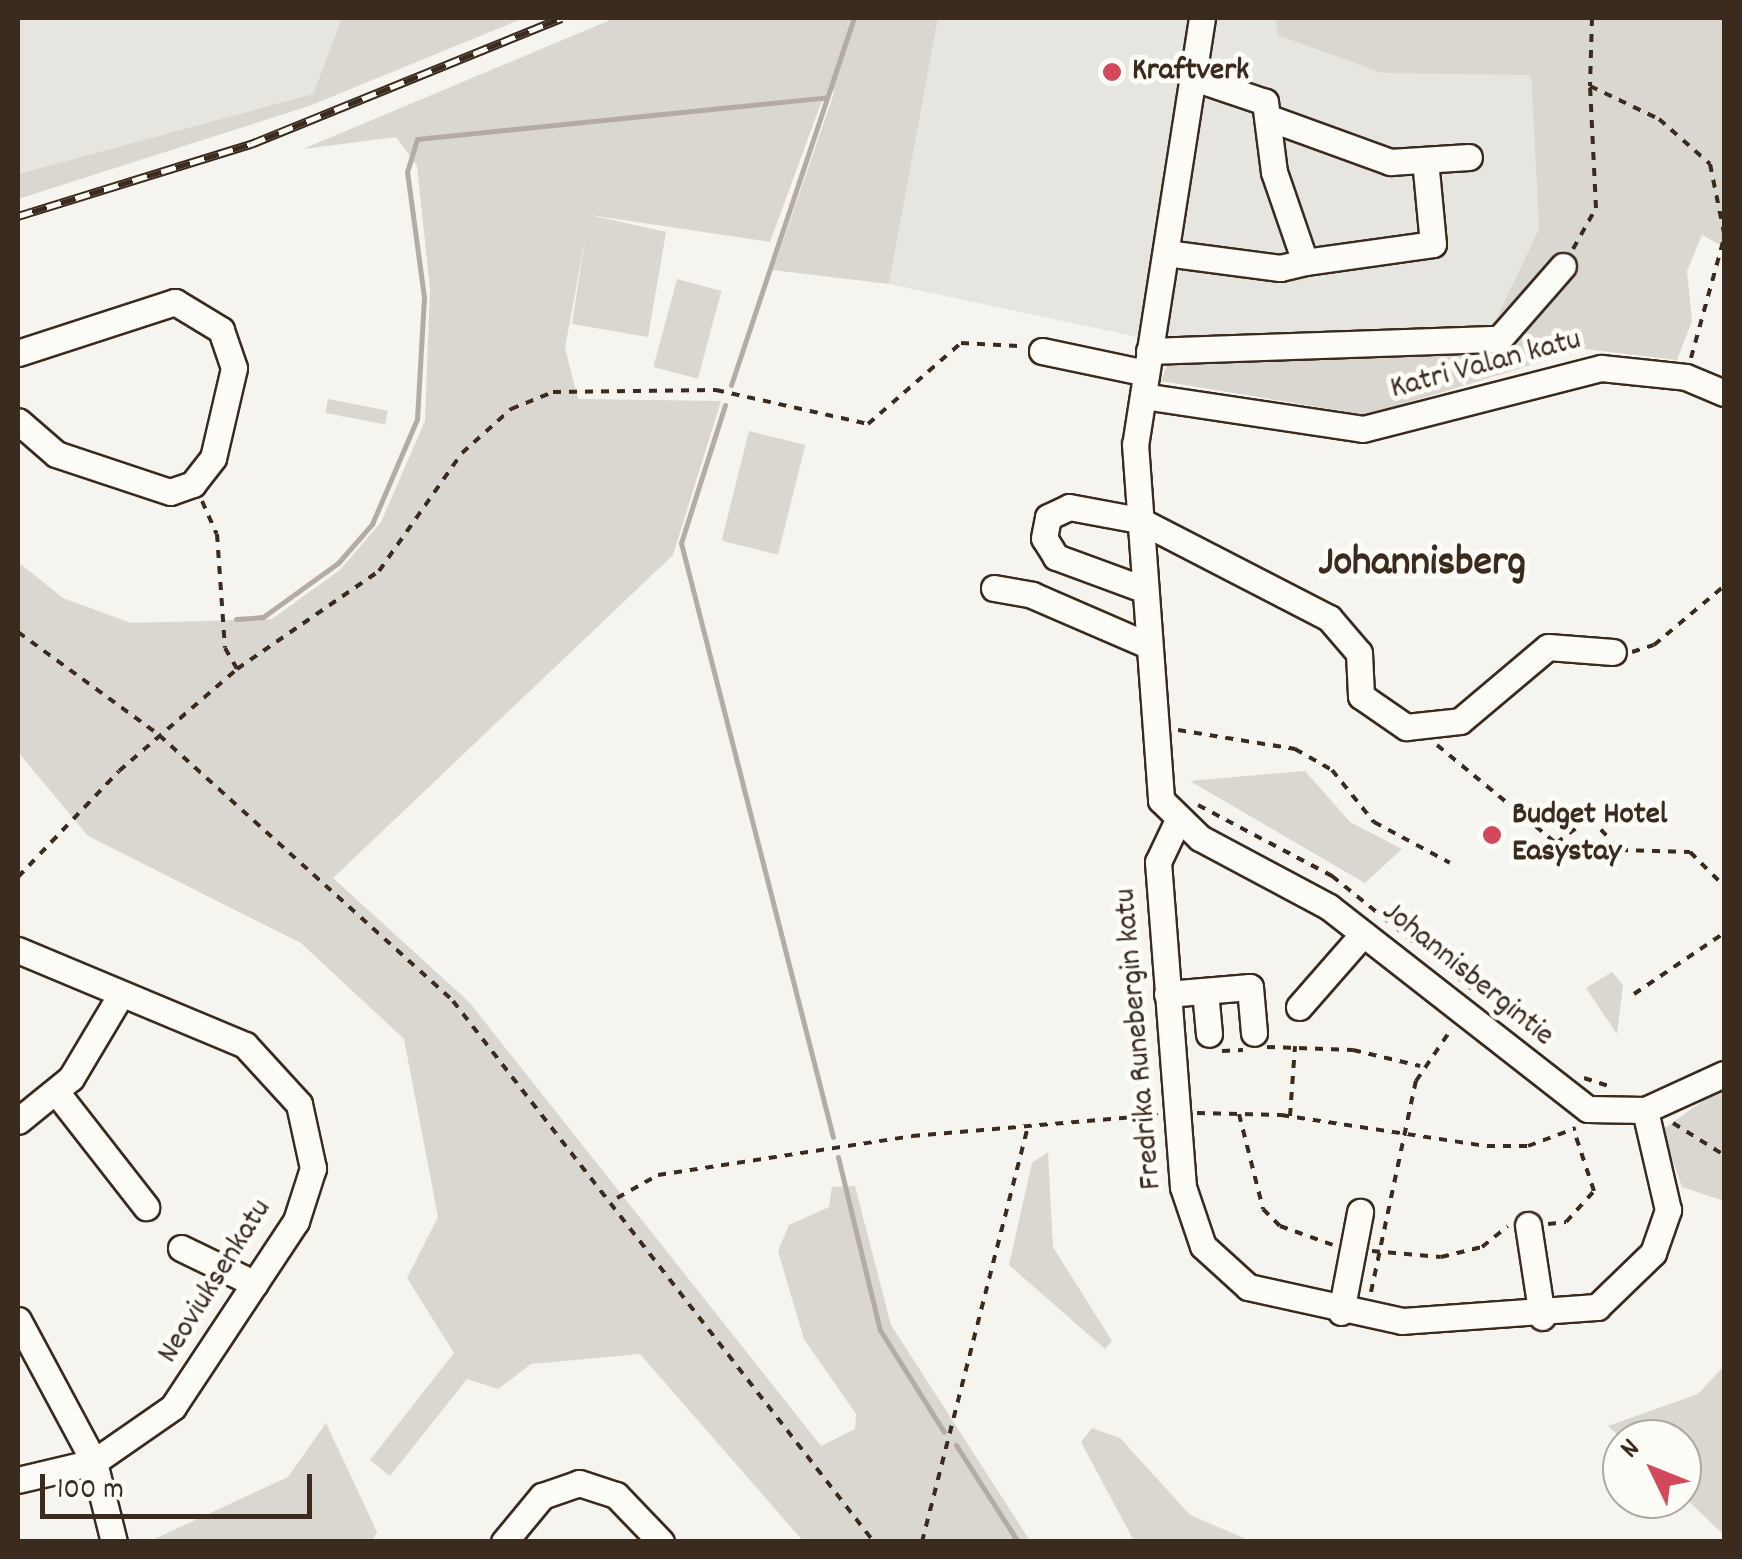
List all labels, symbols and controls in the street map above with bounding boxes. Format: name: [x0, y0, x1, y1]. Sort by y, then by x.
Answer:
place label: Kraftverk: [1132, 53, 1249, 91]
marker: Kraftverk: [1101, 61, 1123, 83]
street label: Katri Valan katu: [1387, 322, 1585, 410]
district label: Johannisberg: [1318, 540, 1526, 590]
place label: Budget Hotel Easystay: [1512, 798, 1667, 873]
marker: Budget Hotel Easystay: [1481, 824, 1503, 846]
street label: Fredrika Runebergin katu: [1108, 887, 1172, 1191]
street label: Johannisbergintie: [1373, 894, 1561, 1056]
street label: Neoviuksenkatu: [150, 1193, 282, 1371]
north arrow: [1602, 1419, 1702, 1519]
text: N: [1612, 1431, 1651, 1469]
scale bar: [45, 1454, 318, 1516]
text: 100 m: [57, 1470, 124, 1513]

